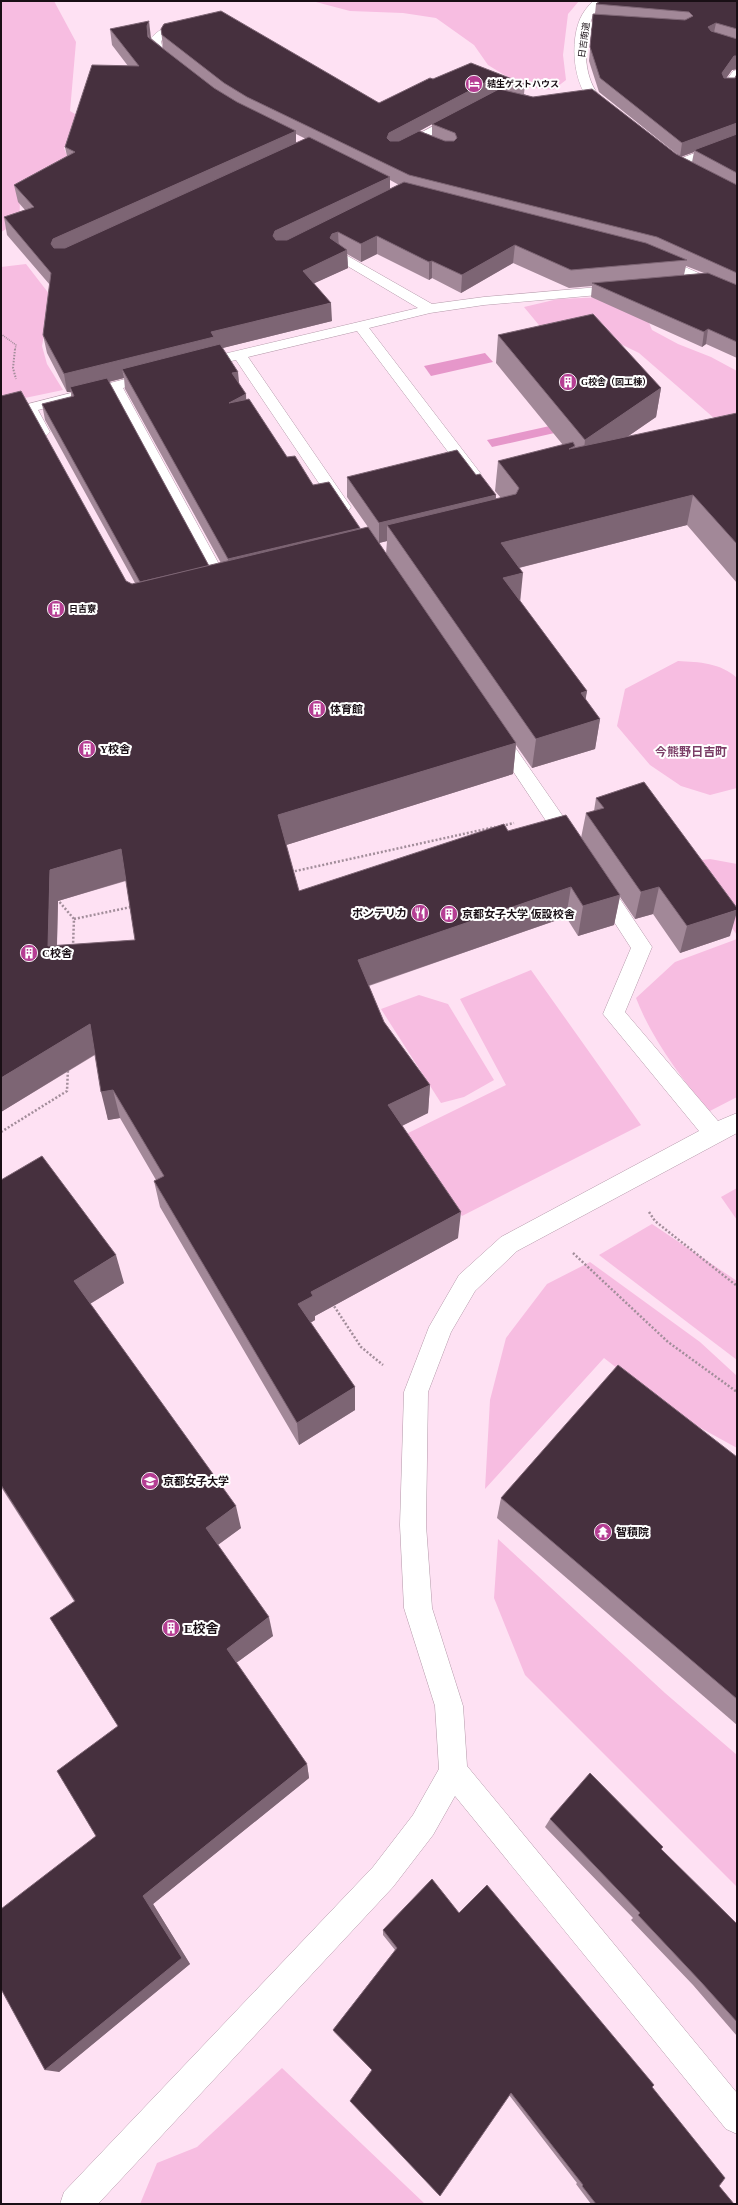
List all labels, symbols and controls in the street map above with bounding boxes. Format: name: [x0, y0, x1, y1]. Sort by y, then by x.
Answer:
street label: 日吉南道: [577, 21, 591, 59]
hotel icon: 結生ゲストハウス: [464, 74, 484, 94]
place label: 結生ゲストハウス: [487, 79, 559, 89]
building icon: G校舎（図工棟）: [558, 372, 578, 392]
place label: G校舎（図工棟）: [581, 376, 651, 387]
building icon: 日吉寮: [46, 599, 66, 619]
place label: 日吉寮: [69, 604, 96, 614]
building icon: 体育館: [307, 699, 327, 719]
place label: 体育館: [330, 703, 363, 715]
building icon: Y校舎: [77, 739, 97, 759]
place label: Y校舎: [100, 743, 131, 755]
district label: 今熊野日吉町: [655, 745, 727, 759]
restaurant icon: ポンテリカ: [410, 903, 430, 923]
building icon: 京都女子大学 仮設校舎: [439, 904, 459, 924]
place label: ポンテリカ: [352, 907, 407, 919]
place label: 京都女子大学 仮設校舎: [462, 908, 576, 920]
building icon: C校舎: [19, 943, 39, 963]
place label: C校舎: [42, 947, 73, 959]
school or university icon: 京都女子大学: [140, 1471, 160, 1491]
place label: 京都女子大学: [163, 1475, 229, 1487]
temple icon: 智積院: [593, 1522, 613, 1542]
place label: 智積院: [616, 1526, 649, 1538]
building icon: E校舎: [161, 1618, 181, 1638]
place label: E校舎: [184, 1621, 219, 1636]

